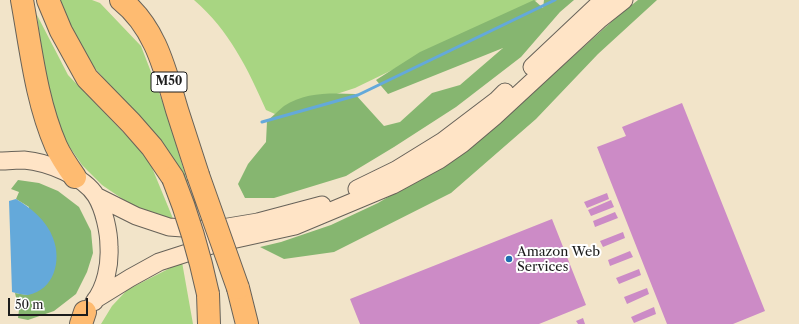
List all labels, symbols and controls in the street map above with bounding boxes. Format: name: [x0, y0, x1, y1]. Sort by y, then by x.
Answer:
road number: M50: [151, 72, 187, 92]
place label: Amazon Web Services: [517, 244, 600, 275]
marker: Amazon Web Services: [504, 254, 514, 264]
scale bar: [10, 290, 90, 316]
text: 50 m: [15, 297, 44, 312]

